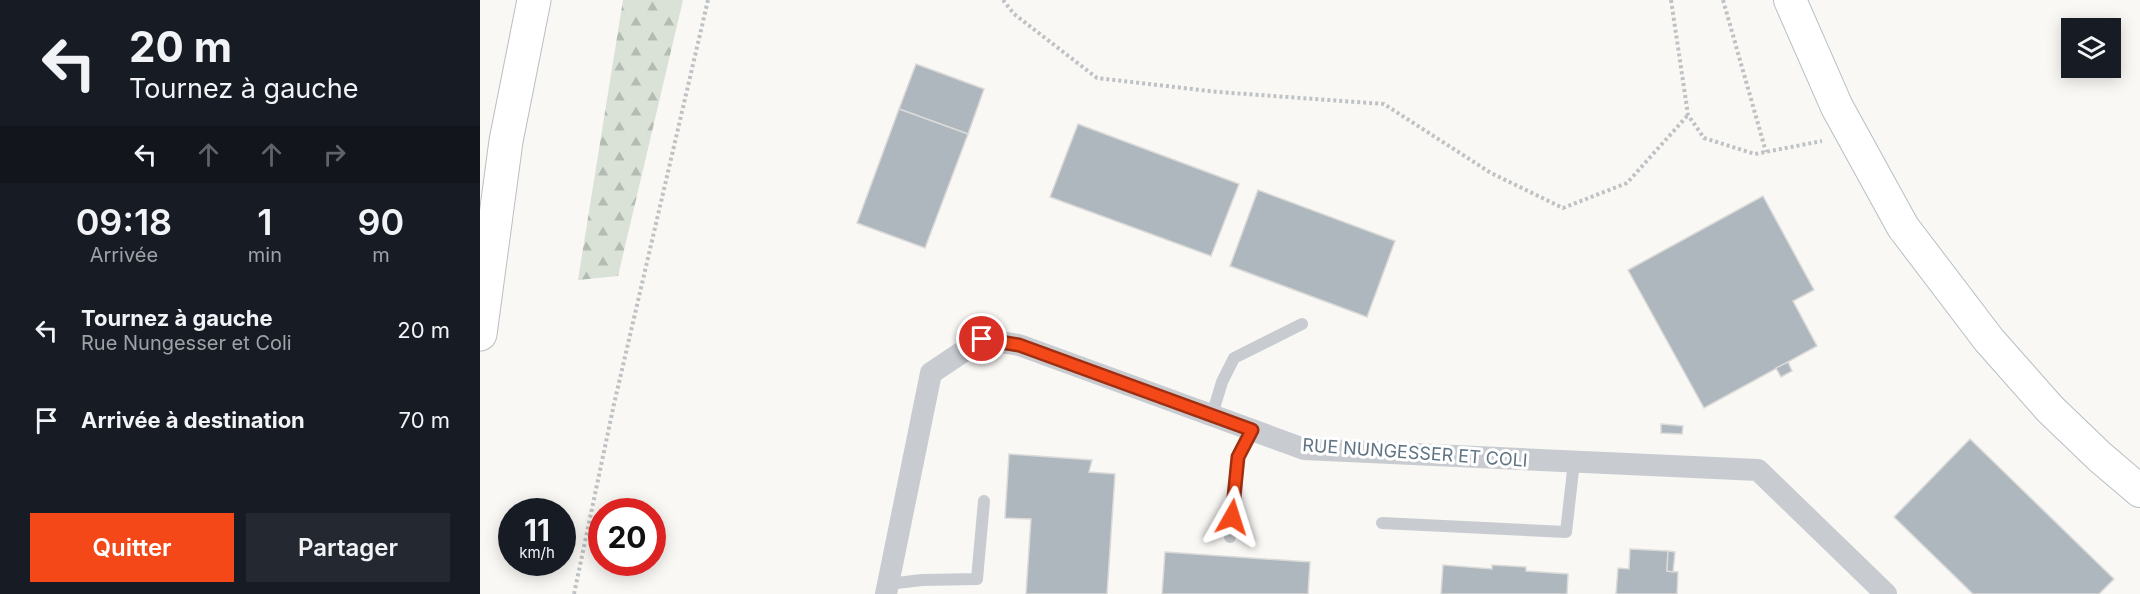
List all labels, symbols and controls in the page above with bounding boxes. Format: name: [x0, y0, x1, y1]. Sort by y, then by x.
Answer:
map controls: [2061, 18, 2121, 78]
button: layers: [2061, 18, 2121, 78]
text: 20 m: [129, 21, 232, 72]
icon: left: [30, 24, 108, 102]
text: Tournez à gauche: [129, 72, 358, 105]
icon: left: [129, 138, 162, 171]
icon: ahead: [192, 138, 225, 171]
icon: ahead: [255, 138, 288, 171]
icon: right: [318, 138, 351, 171]
text: 09:18: [76, 200, 172, 244]
text: 1: [257, 200, 272, 244]
text: 90: [358, 200, 404, 244]
text: Arrivée: [90, 243, 158, 267]
text: min: [248, 243, 282, 267]
text: m: [372, 243, 390, 267]
text: Tournez à gauche: [81, 305, 273, 331]
pin: [956, 313, 1007, 364]
icon: left: [30, 314, 63, 347]
text: 20 m: [397, 317, 450, 343]
icon: arrive: [965, 322, 998, 355]
text: Rue Nungesser et Coli: [81, 331, 292, 355]
icon: arrive: [30, 404, 63, 437]
text: Arrivée à destination: [81, 407, 305, 433]
text: 70 m: [399, 407, 450, 433]
street label: RUE NUNGESSER ET COLI: [1302, 434, 1528, 471]
position arrow: [1200, 485, 1264, 549]
speed limit sign: 20: [588, 498, 666, 576]
text: 11: [524, 512, 550, 548]
button: Quitter: [30, 513, 234, 582]
button: Partager: [246, 513, 450, 582]
text: km/h: [519, 543, 555, 562]

